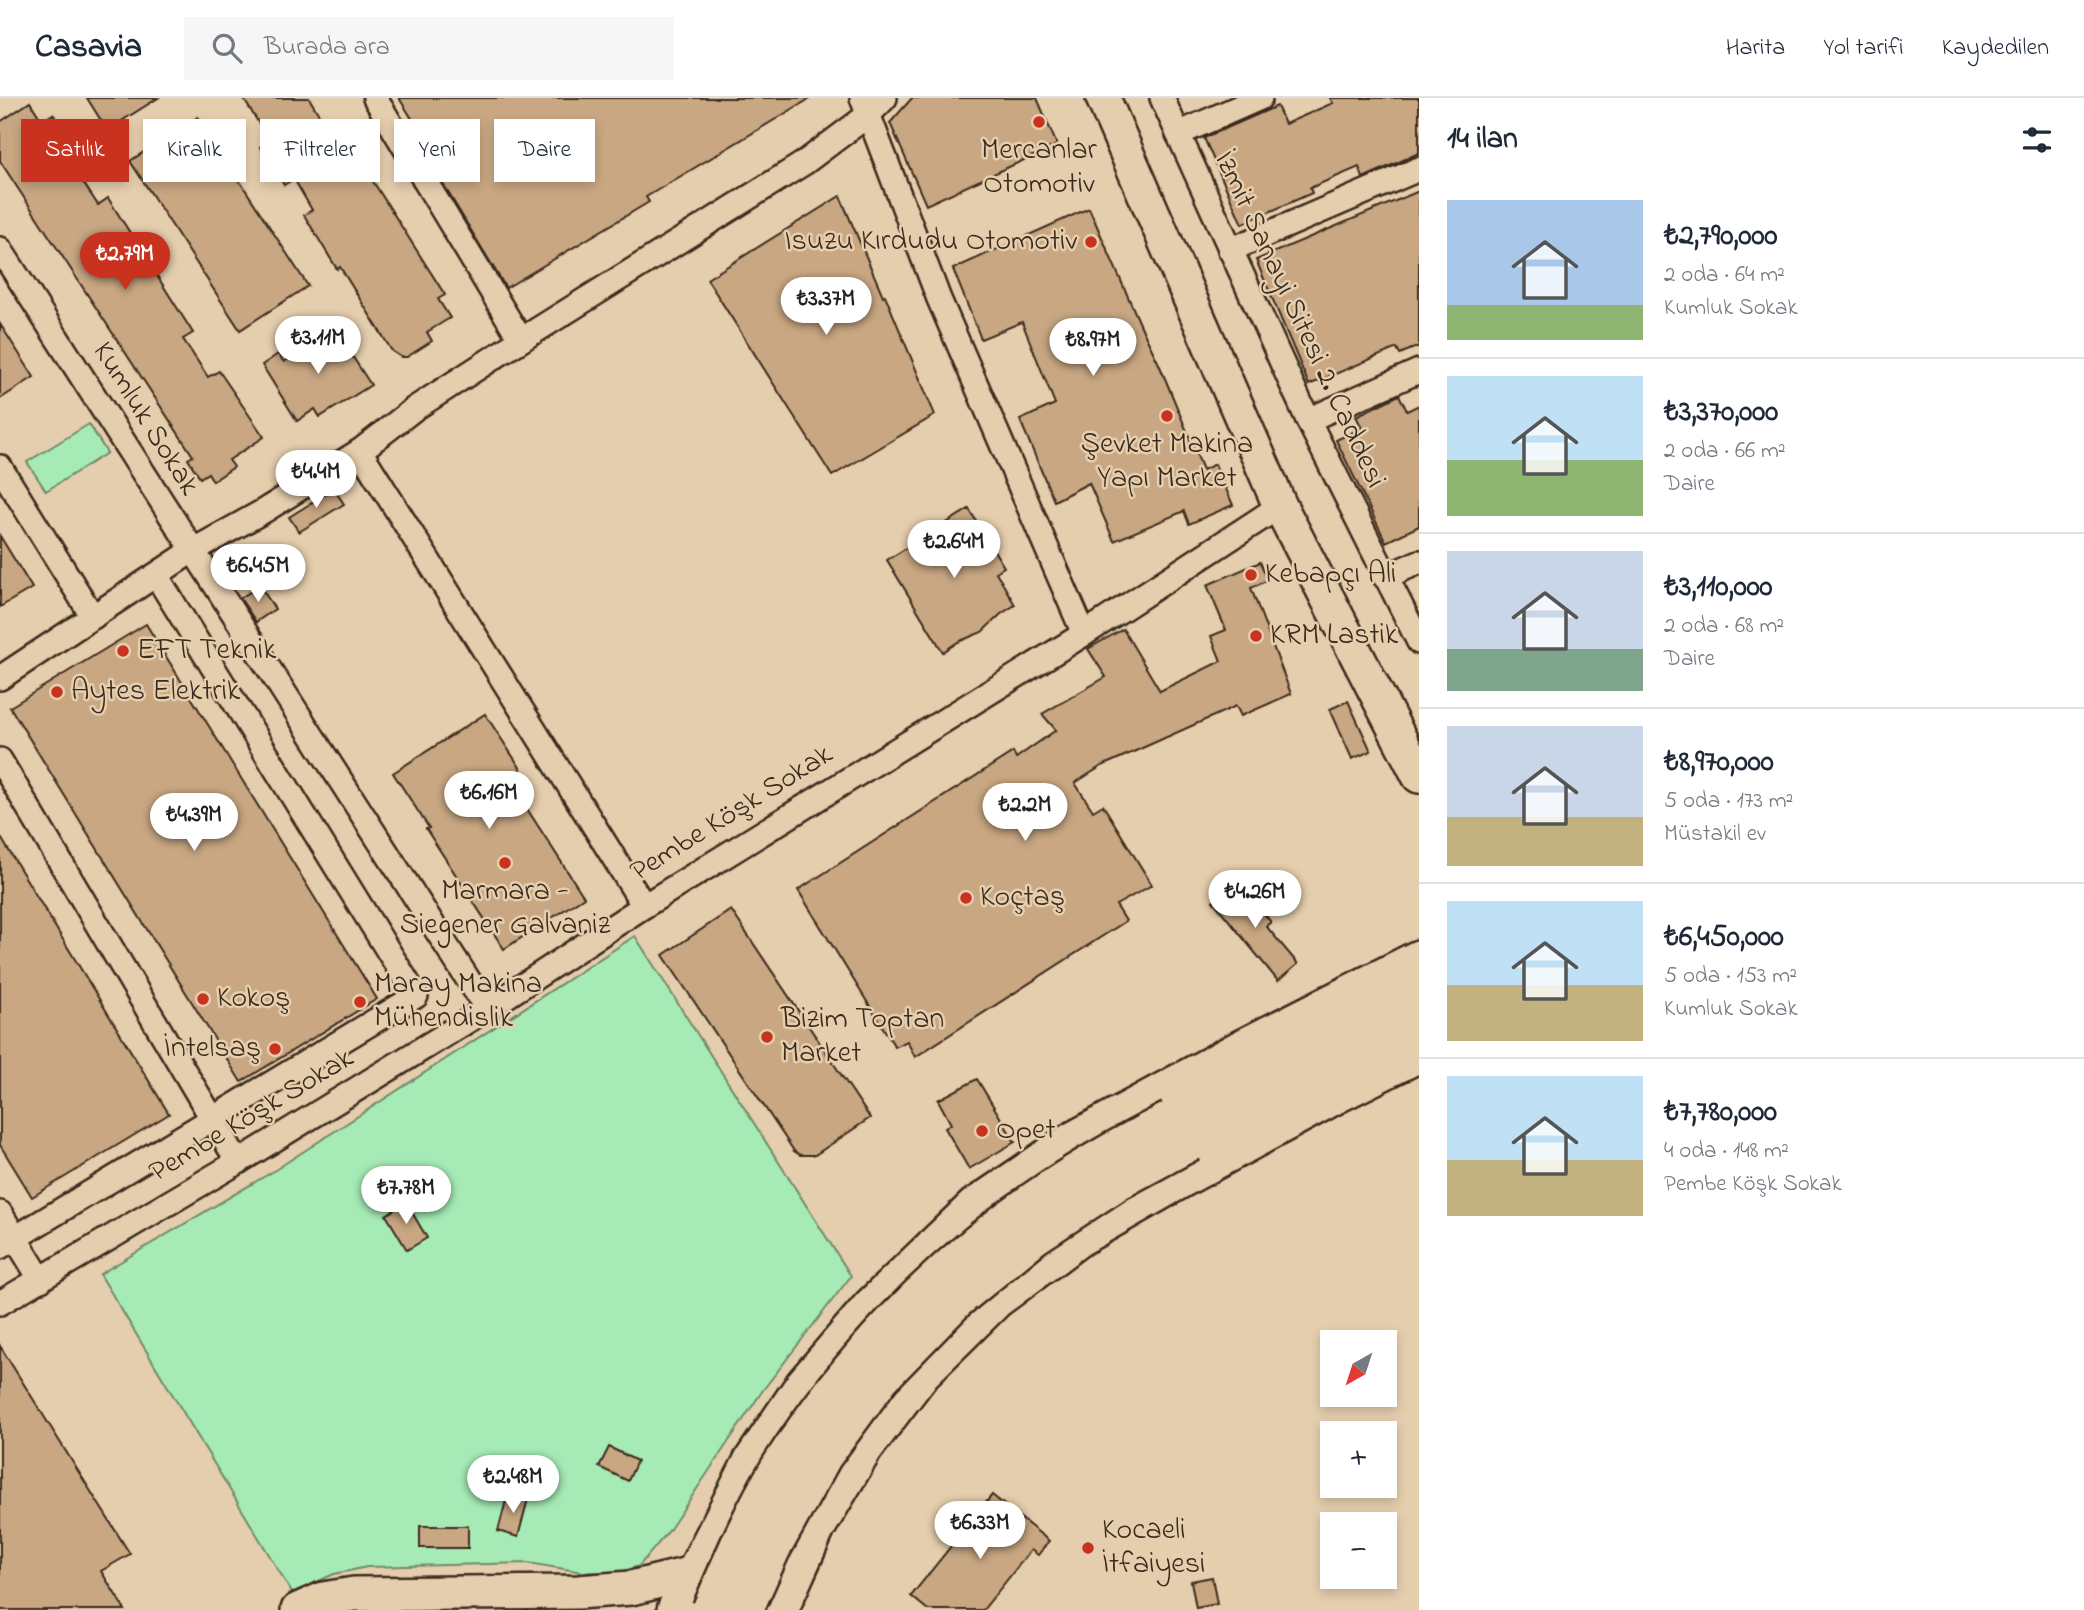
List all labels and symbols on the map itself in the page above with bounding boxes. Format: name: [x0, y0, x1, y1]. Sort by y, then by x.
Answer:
marker: Mercanlar Otomotiv: [1031, 114, 1047, 130]
place label: Mercanlar Otomotiv: [981, 129, 1098, 207]
street label: İzmit Sanayi Sitesi 2. Caddesi: [1201, 144, 1397, 496]
place label: Isuzu Kırdudu Otomotiv: [785, 220, 1077, 264]
pin: ₺2.79M: [68, 232, 182, 292]
marker: Isuzu Kırdudu Otomotiv: [1083, 234, 1099, 250]
pin: ₺3.37M: [769, 278, 883, 337]
pin: ₺3.11M: [261, 316, 375, 376]
pin: ₺8.97M: [1036, 318, 1150, 378]
street label: Kumluk Sokak: [80, 334, 210, 505]
marker: Şevket Makina Yapı Market: [1159, 408, 1175, 424]
place label: Şevket Makina Yapı Market: [1081, 423, 1253, 501]
pin: ₺4.4M: [267, 450, 365, 510]
pin: ₺2.64M: [897, 520, 1011, 580]
pin: ₺6.45M: [201, 545, 315, 604]
place label: Kebapçı Ali: [1265, 553, 1397, 597]
marker: Kebapçı Ali: [1243, 567, 1259, 583]
place label: KRM Lastik: [1270, 614, 1399, 658]
marker: KRM Lastik: [1248, 628, 1264, 644]
place label: EFT Teknik: [137, 629, 277, 673]
marker: EFT Teknik: [115, 643, 131, 659]
place label: Aytes Elektrik: [71, 670, 241, 714]
marker: Aytes Elektrik: [49, 684, 65, 700]
street label: Pembe Köşk Sokak: [622, 734, 843, 894]
pin: ₺6.16M: [432, 772, 546, 831]
pin: ₺2.2M: [976, 784, 1074, 843]
pin: ₺4.39M: [137, 794, 251, 853]
marker: Marmara - Siegener Galvaniz: [497, 855, 513, 871]
place label: Marmara - Siegener Galvaniz: [400, 870, 611, 948]
pin: ₺4.26M: [1198, 870, 1312, 930]
place label: Koçtaş: [980, 876, 1065, 920]
marker: Koçtaş: [958, 890, 974, 906]
place label: Maray Makina Mühendislik: [374, 963, 542, 1041]
place label: Kokoş: [217, 977, 290, 1021]
marker: Kokoş: [195, 991, 211, 1007]
marker: Maray Makina Mühendislik: [352, 994, 368, 1010]
place label: Bizim Toptan Market: [780, 998, 944, 1076]
place label: İntelsaş: [164, 1027, 261, 1071]
marker: Bizim Toptan Market: [759, 1029, 775, 1045]
street label: Pembe Köşk Sokak: [141, 1037, 363, 1194]
marker: İntelsaş: [267, 1041, 283, 1057]
place label: Opet: [996, 1109, 1056, 1153]
marker: Opet: [974, 1123, 990, 1139]
pin: ₺7.78M: [349, 1166, 463, 1226]
north arrow: [1320, 1330, 1396, 1407]
pin: ₺2.48M: [456, 1456, 570, 1515]
pin: ₺6.33M: [923, 1502, 1037, 1561]
place label: Kocaeli İtfaiyesi: [1102, 1509, 1205, 1587]
marker: Kocaeli İtfaiyesi: [1080, 1540, 1096, 1556]

